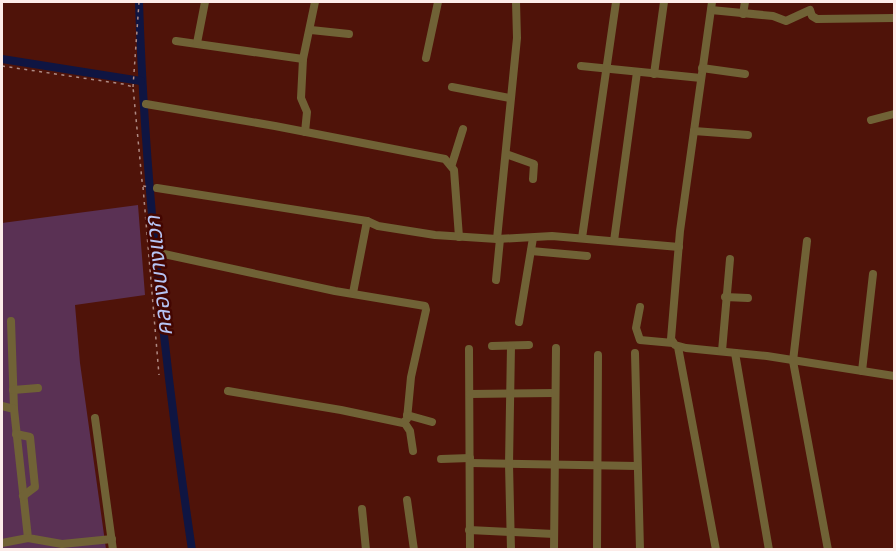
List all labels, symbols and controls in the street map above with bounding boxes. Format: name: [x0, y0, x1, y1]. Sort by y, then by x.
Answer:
water label: คลองบางแวก: [136, 213, 180, 338]

